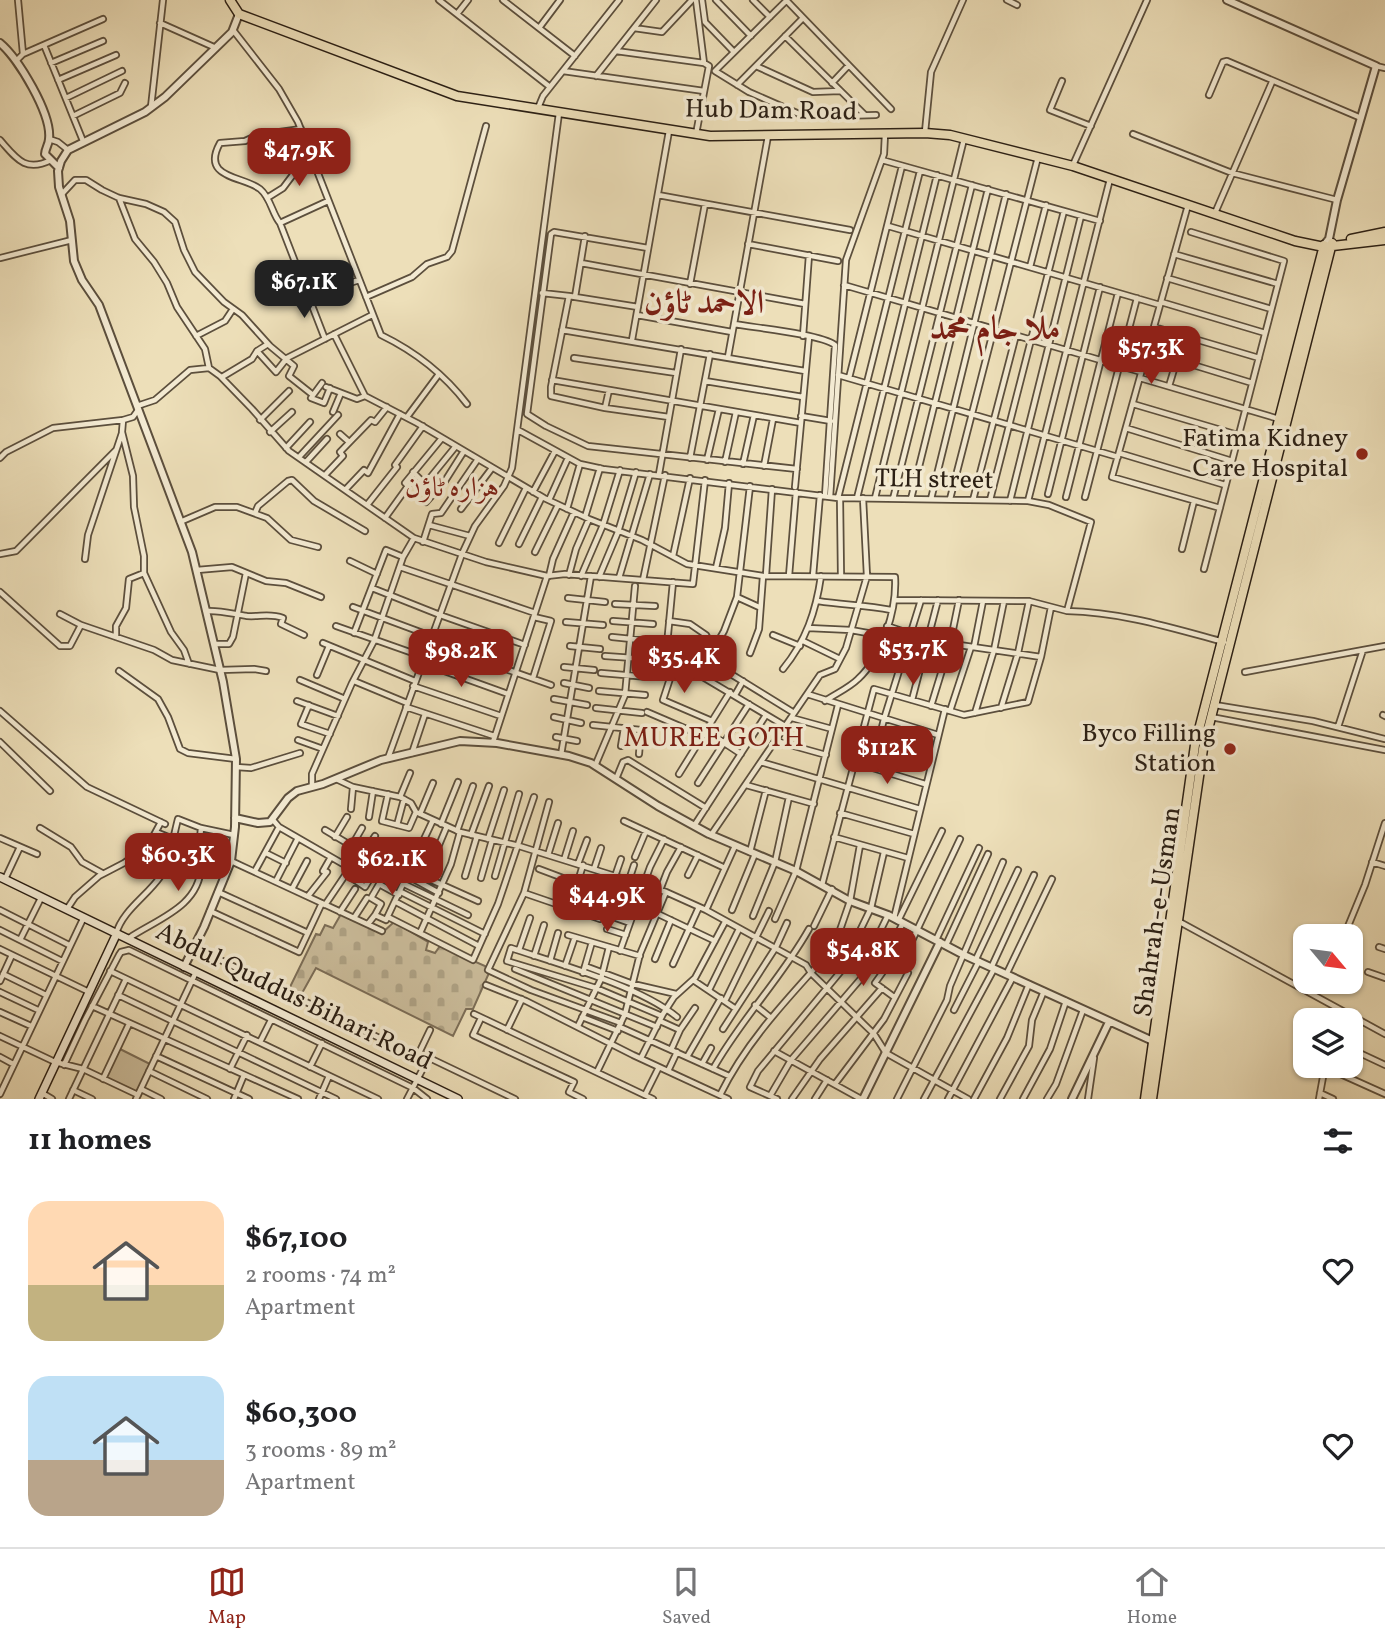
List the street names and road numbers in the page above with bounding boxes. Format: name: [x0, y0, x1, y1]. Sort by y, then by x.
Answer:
street label: Hub Dam Road: [684, 91, 858, 131]
street label: TLH street: [874, 461, 994, 499]
street label: Shahrah-e-Usman: [1125, 805, 1191, 1019]
street label: Abdul Quddus Bihari Road: [150, 914, 438, 1080]

